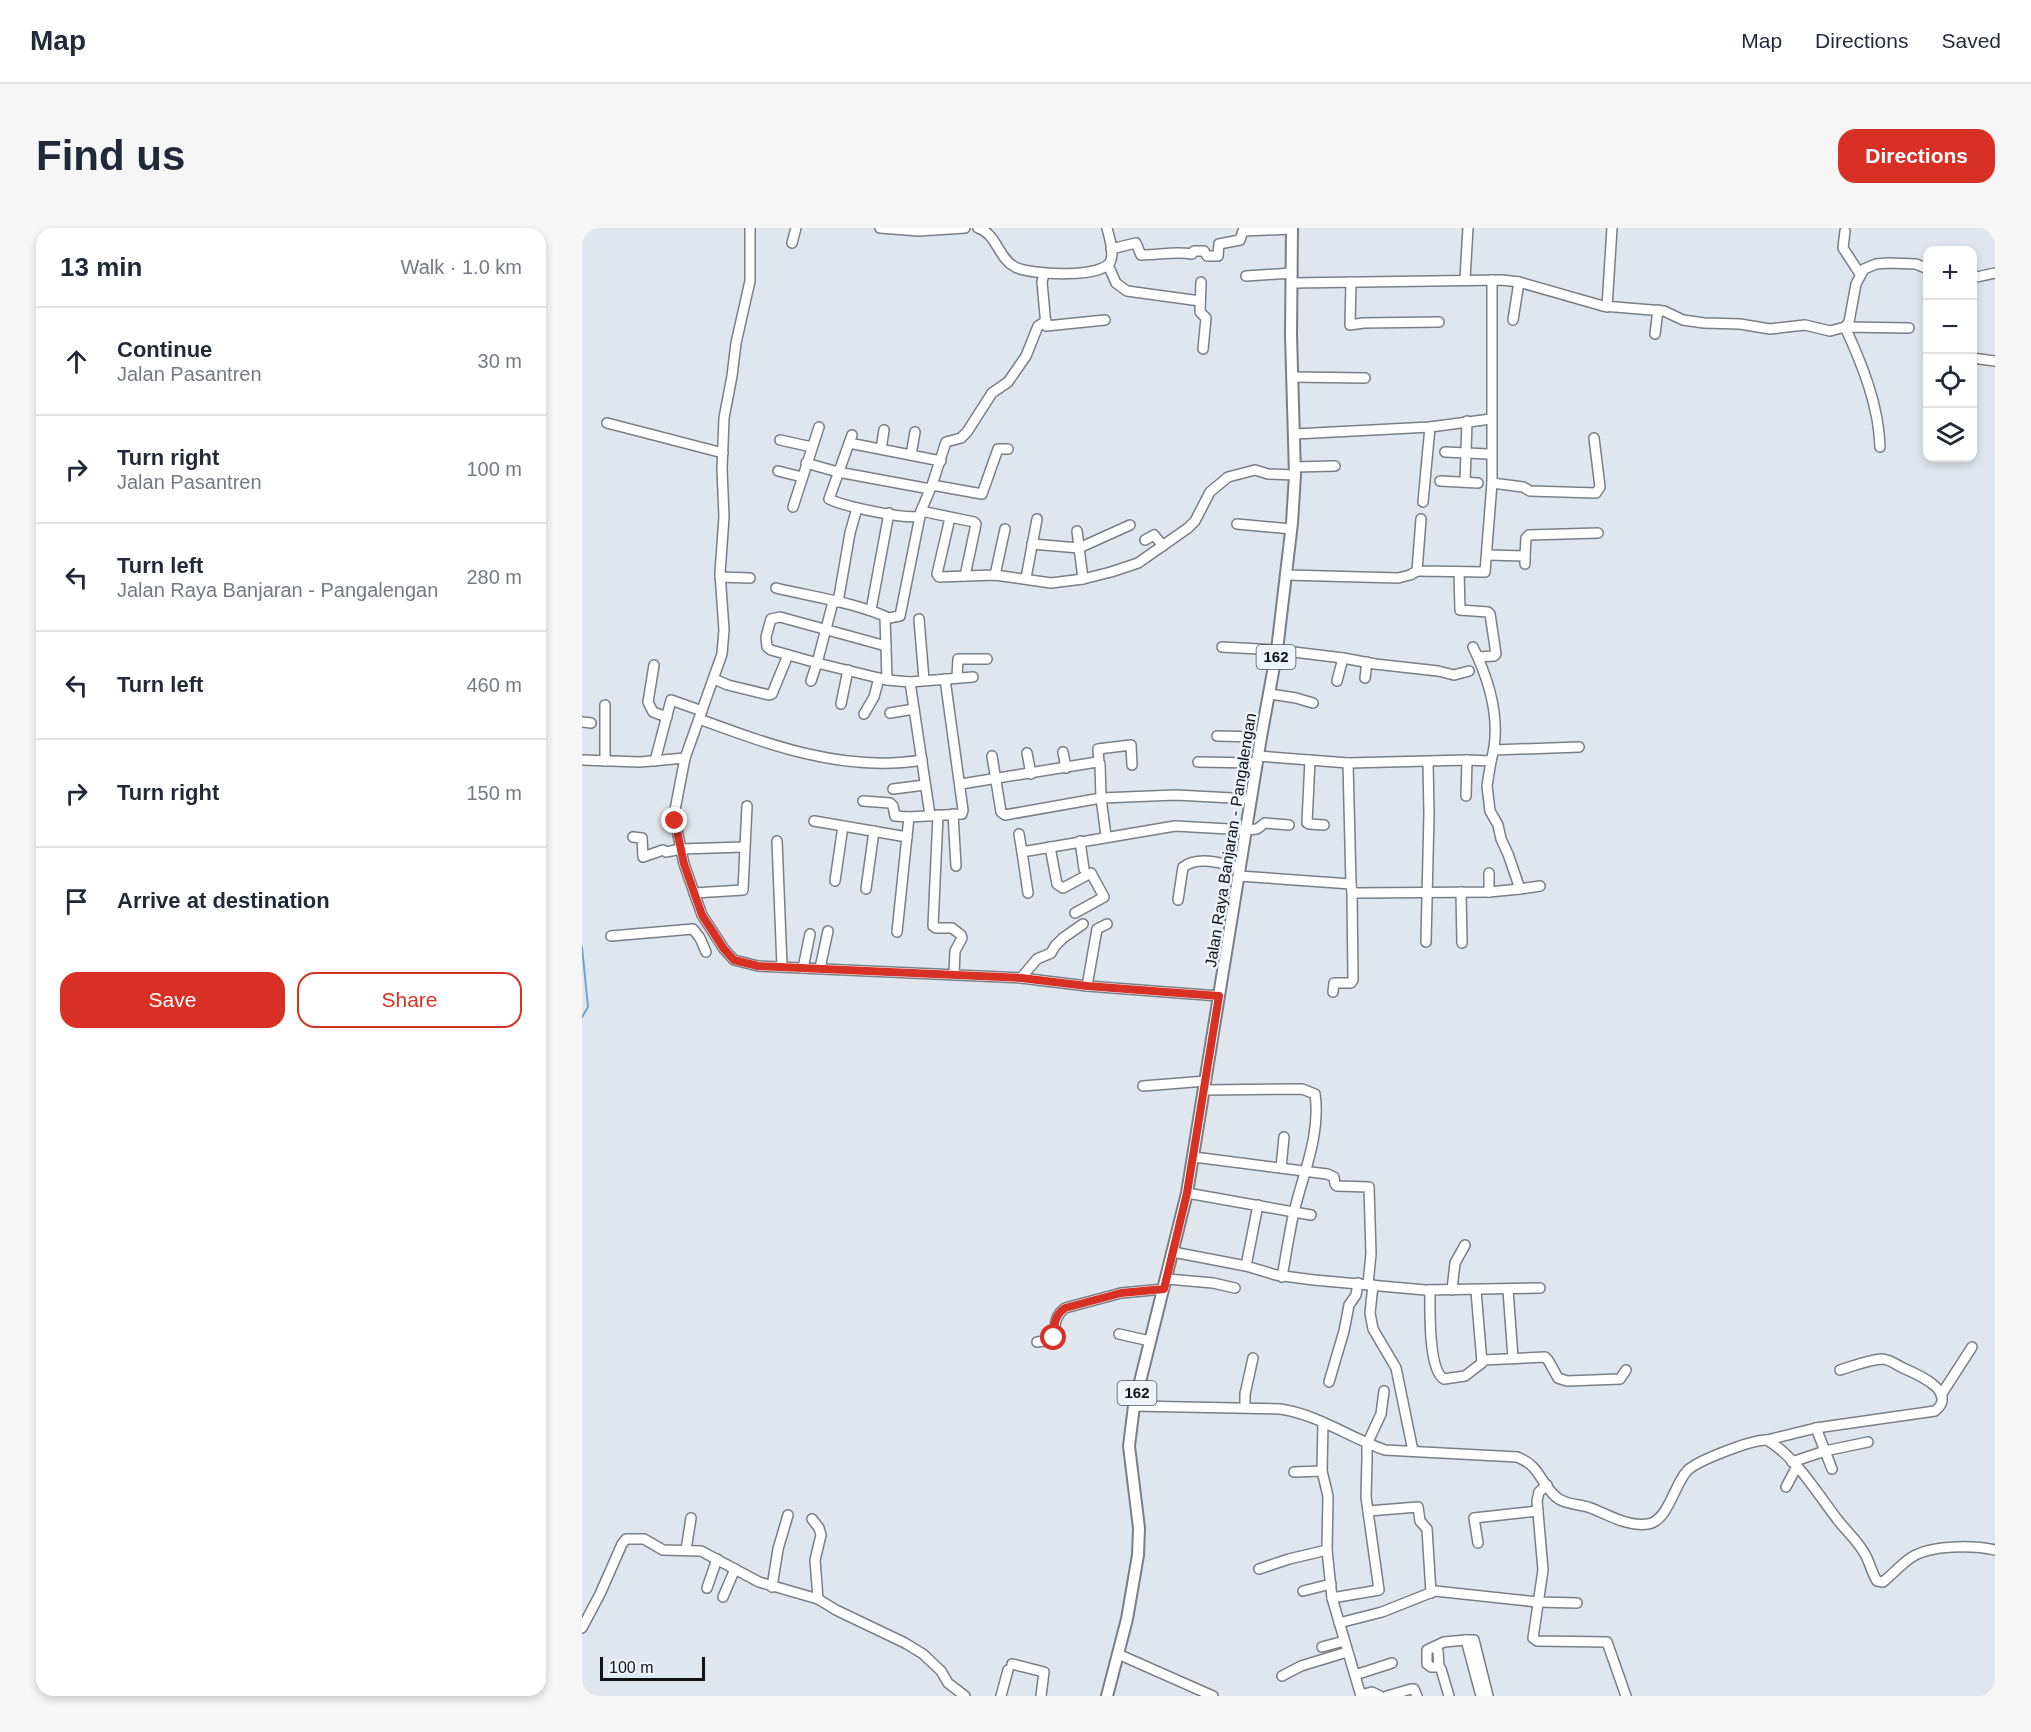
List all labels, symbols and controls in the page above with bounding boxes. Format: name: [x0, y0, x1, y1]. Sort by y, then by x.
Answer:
text: Map: [30, 25, 86, 56]
text: Map: [1741, 29, 1782, 52]
text: Directions: [1815, 29, 1908, 52]
text: Saved: [1941, 29, 2001, 52]
button: Directions: [1838, 129, 1995, 183]
text: Find us: [36, 132, 185, 179]
map controls: [1923, 246, 1977, 462]
button: +: [1923, 246, 1977, 300]
text: 13 min: [60, 252, 142, 282]
text: Walk · 1.0 km: [401, 256, 522, 278]
button: −: [1923, 300, 1977, 354]
text: Continue: [117, 337, 212, 362]
icon: ahead: [60, 345, 93, 378]
text: 30 m: [478, 350, 522, 372]
button: locate: [1923, 354, 1977, 408]
text: Jalan Pasantren: [117, 363, 262, 385]
button: layers: [1923, 408, 1977, 462]
text: Turn right: [117, 445, 219, 470]
icon: right: [60, 453, 93, 486]
text: 100 m: [466, 458, 522, 480]
text: Jalan Pasantren: [117, 471, 262, 493]
text: Turn left: [117, 553, 203, 578]
icon: left: [60, 561, 93, 594]
text: 280 m: [466, 566, 522, 588]
text: Jalan Raya Banjaran - Pangalengan: [117, 579, 438, 601]
road number: 162: [1256, 645, 1296, 669]
icon: left: [60, 669, 93, 702]
text: Turn left: [117, 672, 203, 697]
text: 460 m: [466, 674, 522, 696]
street label: Jalan Raya Banjaran - Pangalengan: [1202, 712, 1259, 968]
icon: right: [60, 777, 93, 810]
text: Turn right: [117, 780, 219, 805]
text: 150 m: [466, 782, 522, 804]
route end: [661, 807, 687, 833]
icon: arrive: [60, 885, 93, 918]
text: Arrive at destination: [117, 888, 330, 913]
button: Save: [60, 972, 285, 1028]
button: Share: [297, 972, 522, 1028]
route start: [1040, 1324, 1066, 1350]
road number: 162: [1118, 1381, 1156, 1405]
scale bar: [600, 1654, 705, 1682]
text: 100 m: [609, 1659, 653, 1676]

